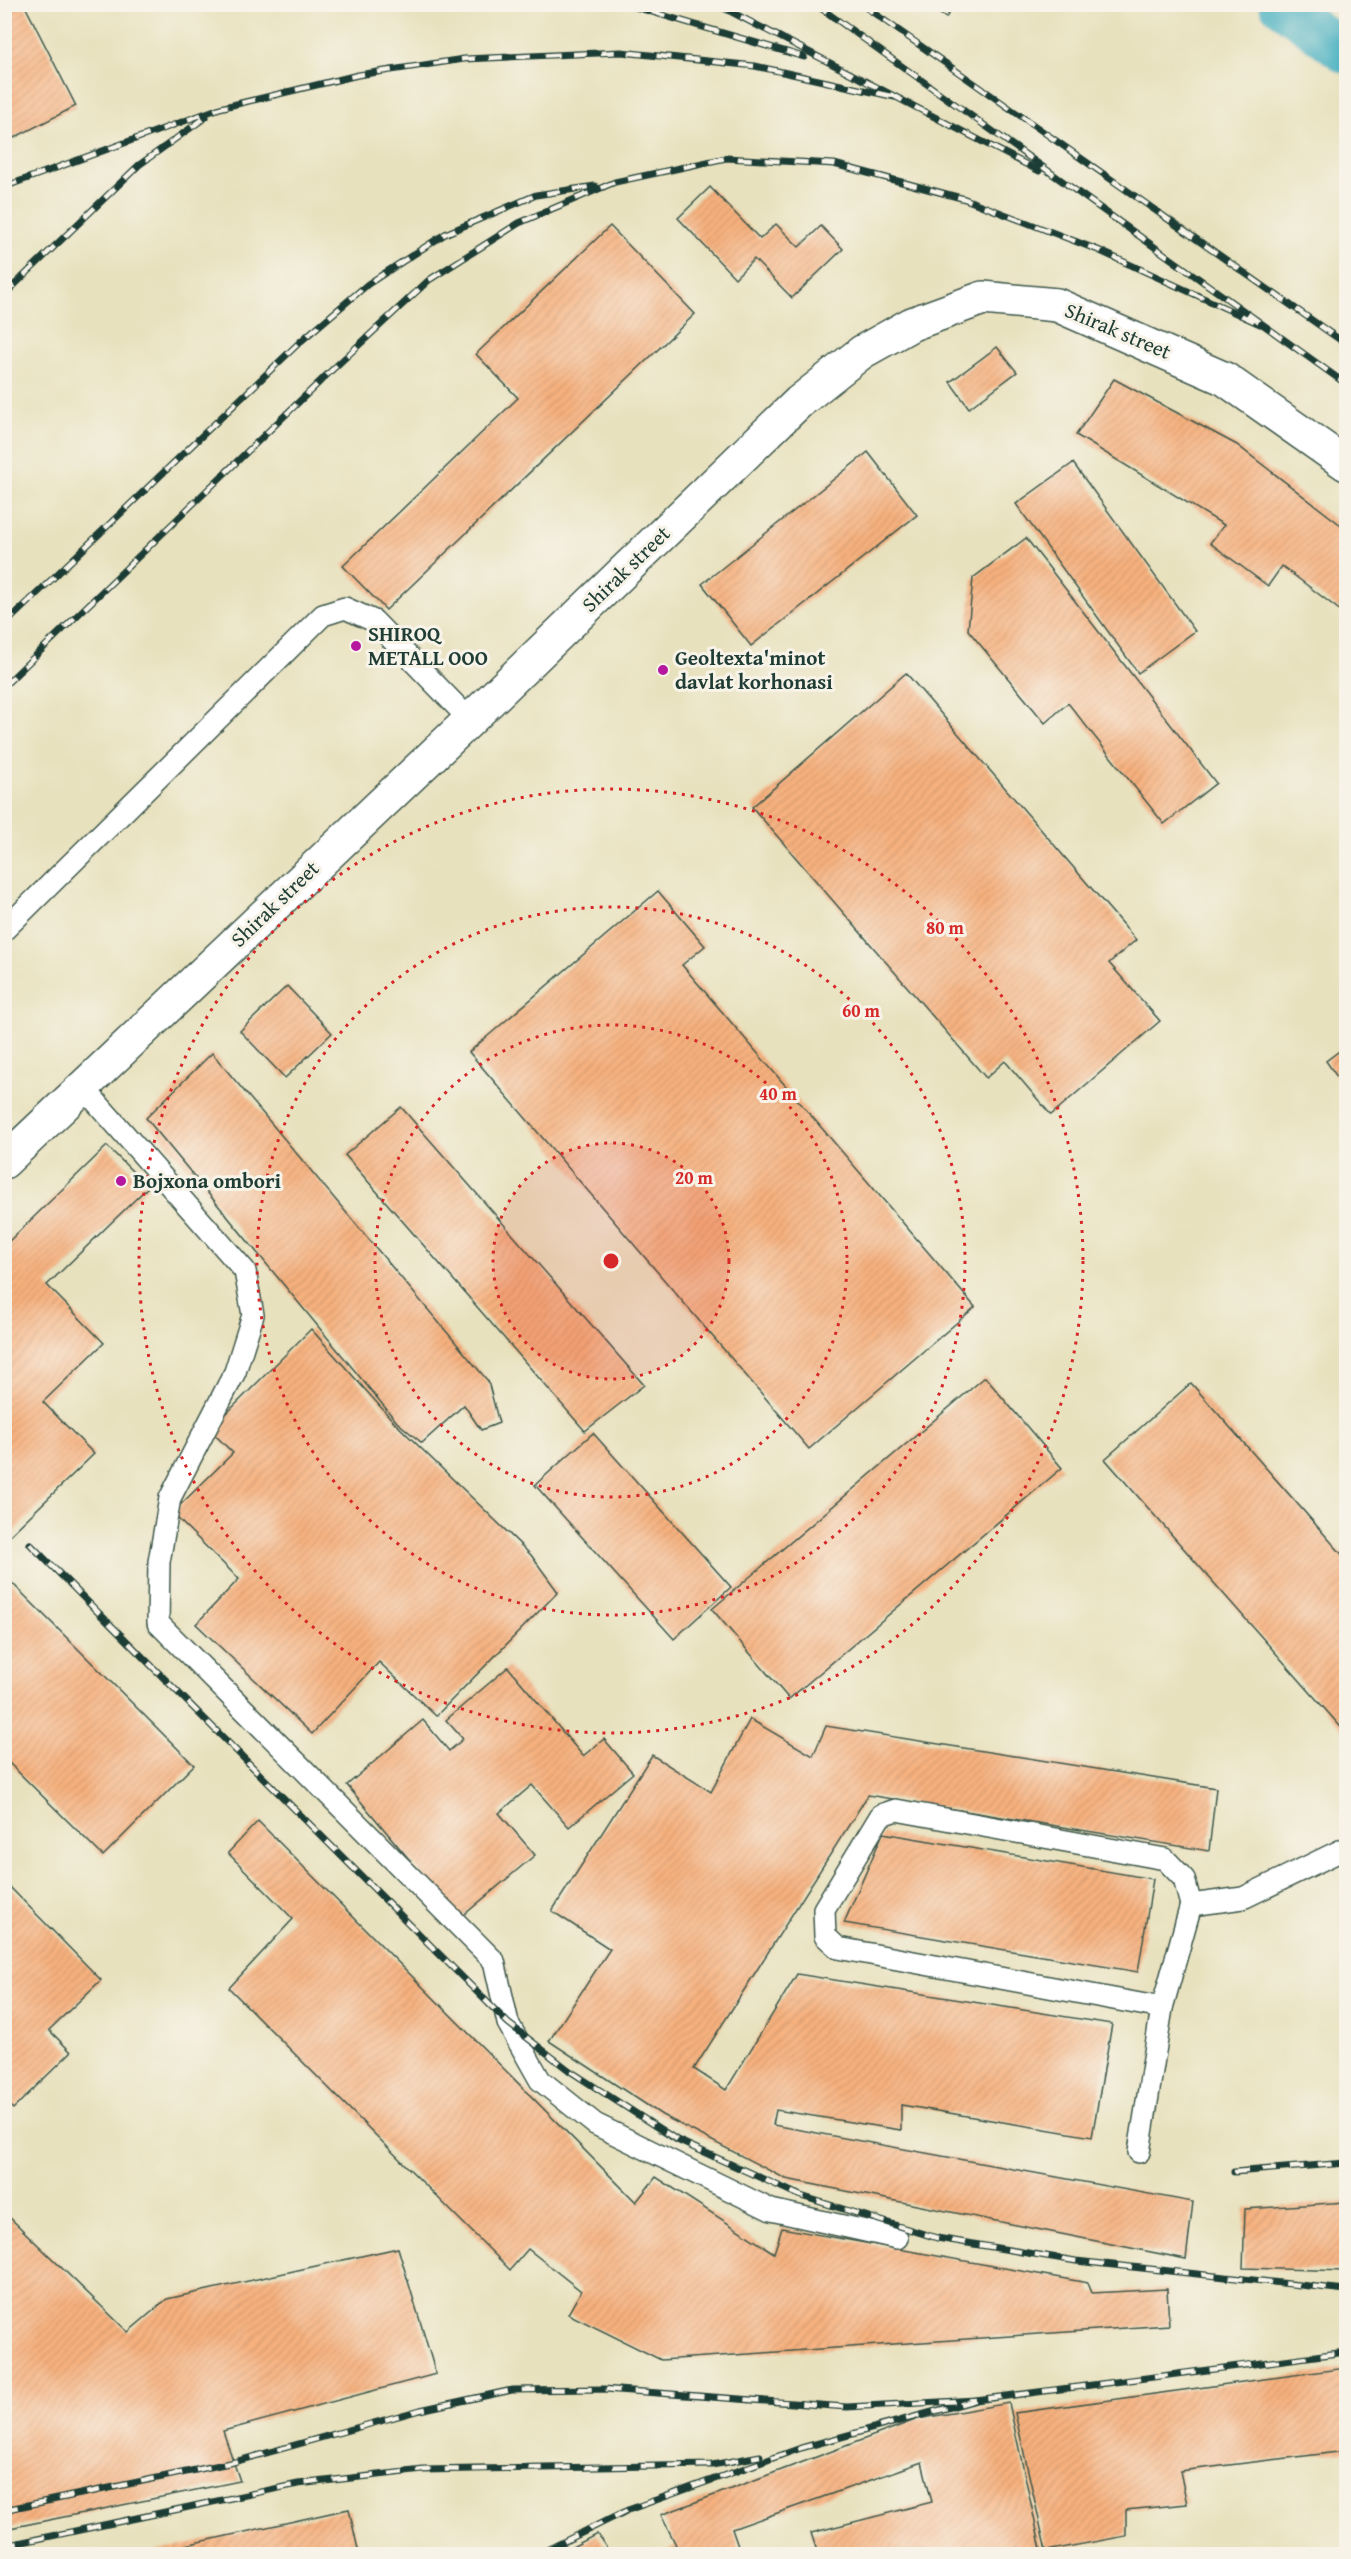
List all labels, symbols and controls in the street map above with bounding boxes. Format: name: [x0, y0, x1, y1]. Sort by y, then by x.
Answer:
street label: Shirak street: [1060, 294, 1177, 367]
street label: Shirak street: [574, 518, 677, 619]
place label: SHIROQ METALL ООО: [368, 618, 488, 673]
marker: SHIROQ METALL ООО: [349, 639, 363, 653]
place label: Geoltexta'minot davlat korhonasi: [675, 642, 833, 697]
marker: Geoltexta'minot davlat korhonasi: [656, 663, 670, 677]
street label: Shirak street: [223, 853, 326, 954]
text: 80 m: [926, 914, 965, 941]
text: 60 m: [842, 997, 881, 1024]
text: 40 m: [759, 1080, 798, 1107]
text: 20 m: [675, 1164, 714, 1191]
place label: Bojxona ombori: [133, 1165, 282, 1196]
marker: Bojxona ombori: [114, 1174, 128, 1188]
centre of rings: [601, 1251, 621, 1271]

